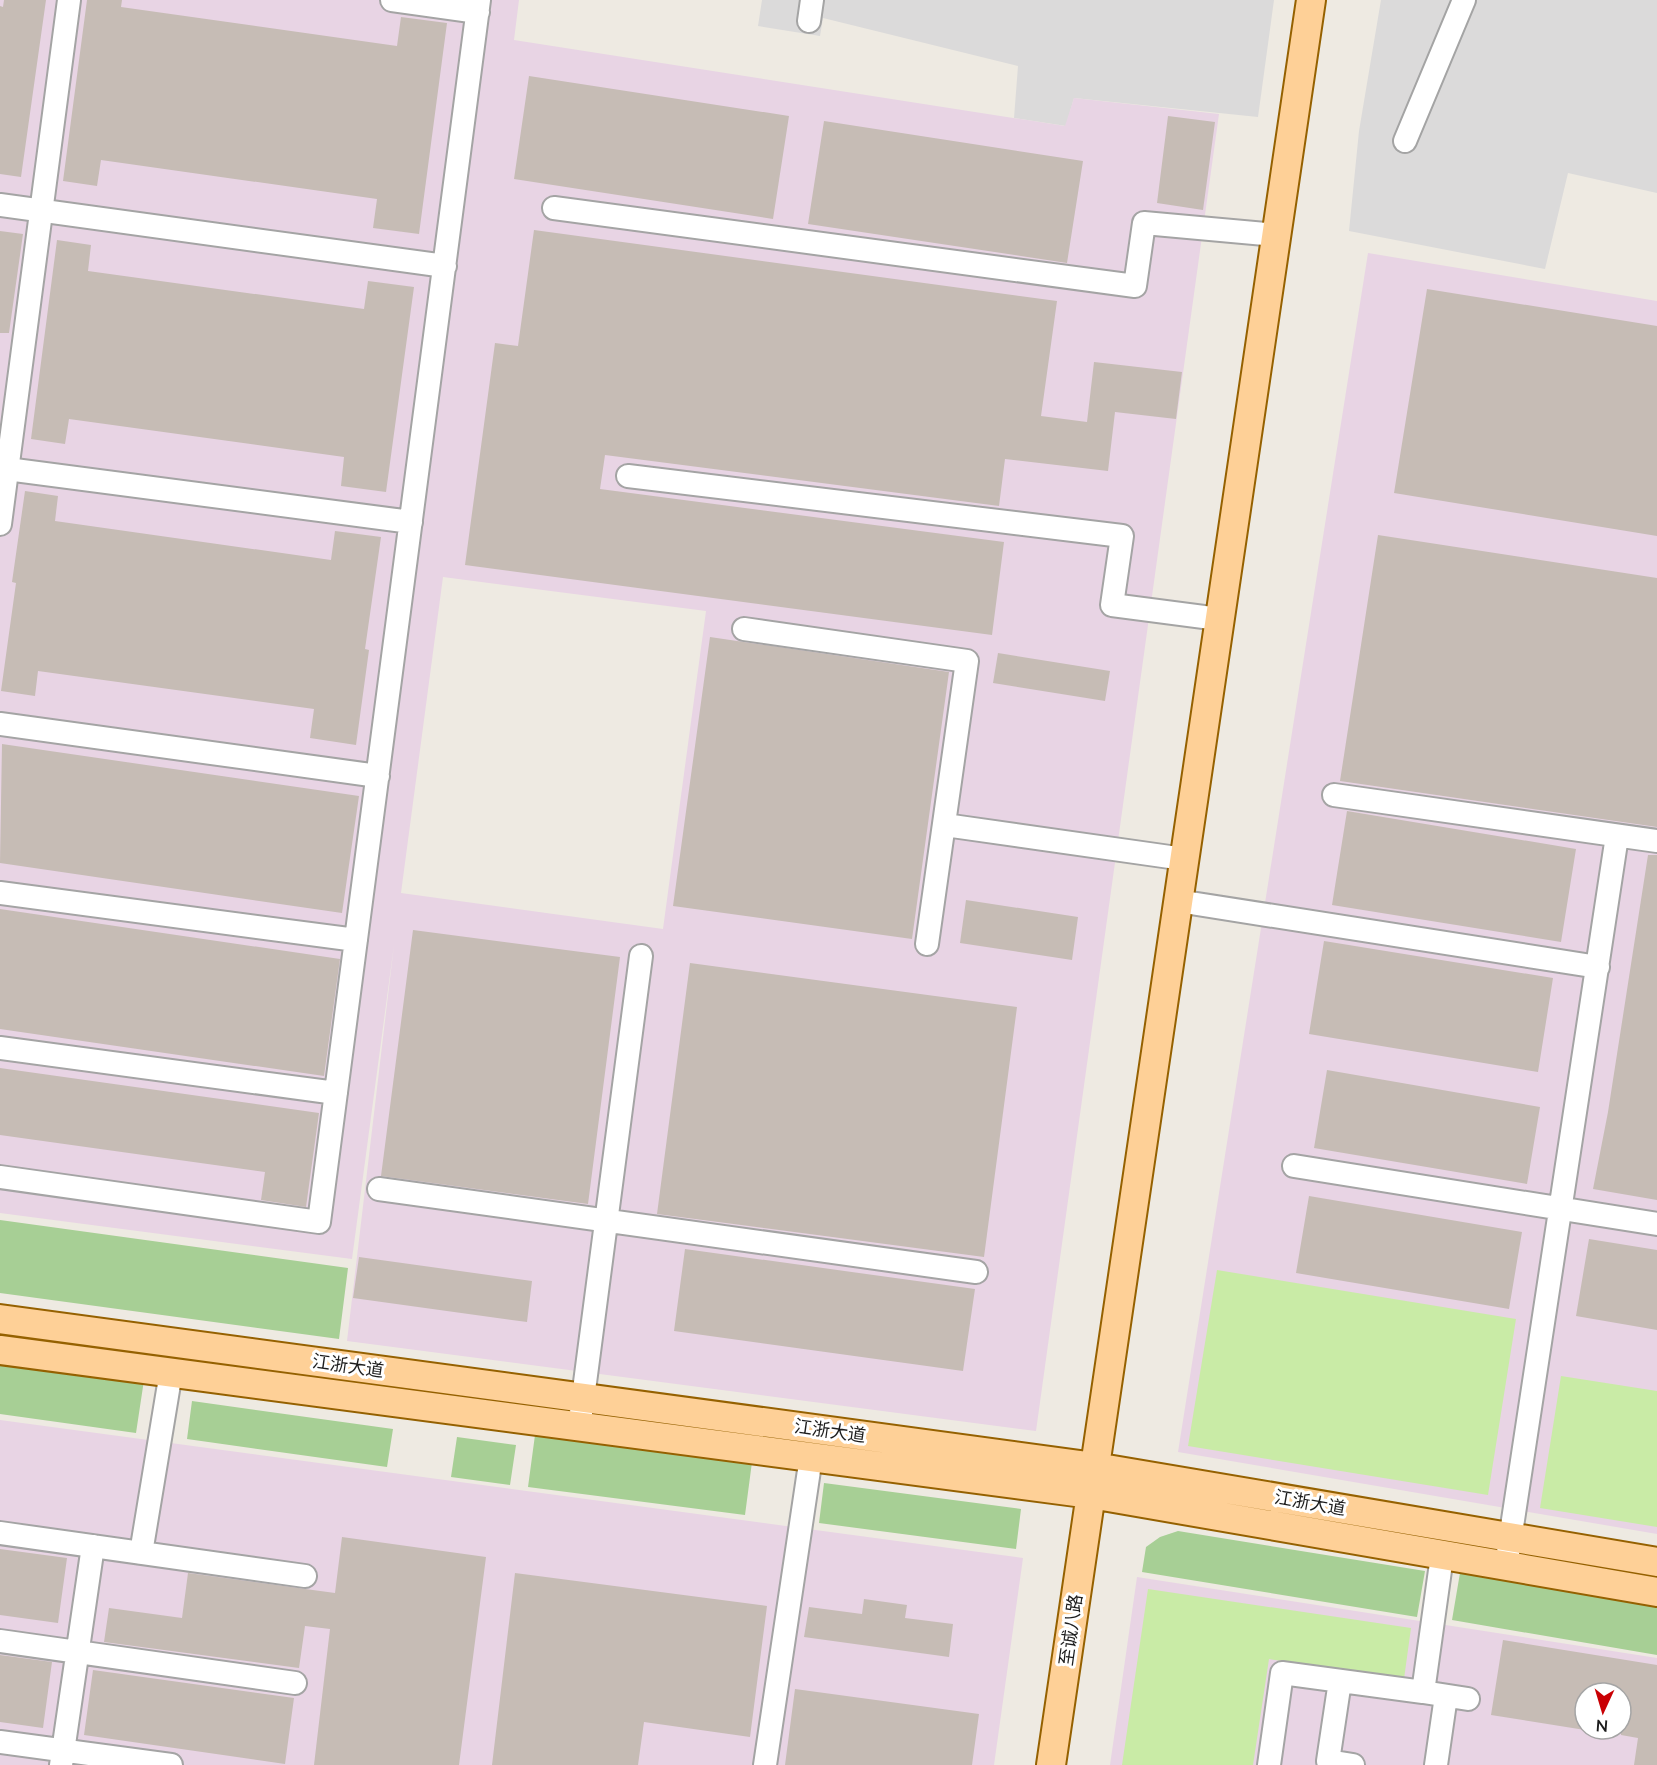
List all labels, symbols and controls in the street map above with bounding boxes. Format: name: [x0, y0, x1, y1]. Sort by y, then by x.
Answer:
street label: 江浙大道: [311, 1349, 385, 1381]
street label: 江浙大道: [793, 1414, 867, 1446]
street label: 江浙大道: [1273, 1485, 1348, 1519]
street label: 至诚八路: [1054, 1593, 1086, 1667]
north arrow: [1573, 1681, 1633, 1741]
text: N: [1595, 1717, 1609, 1736]

